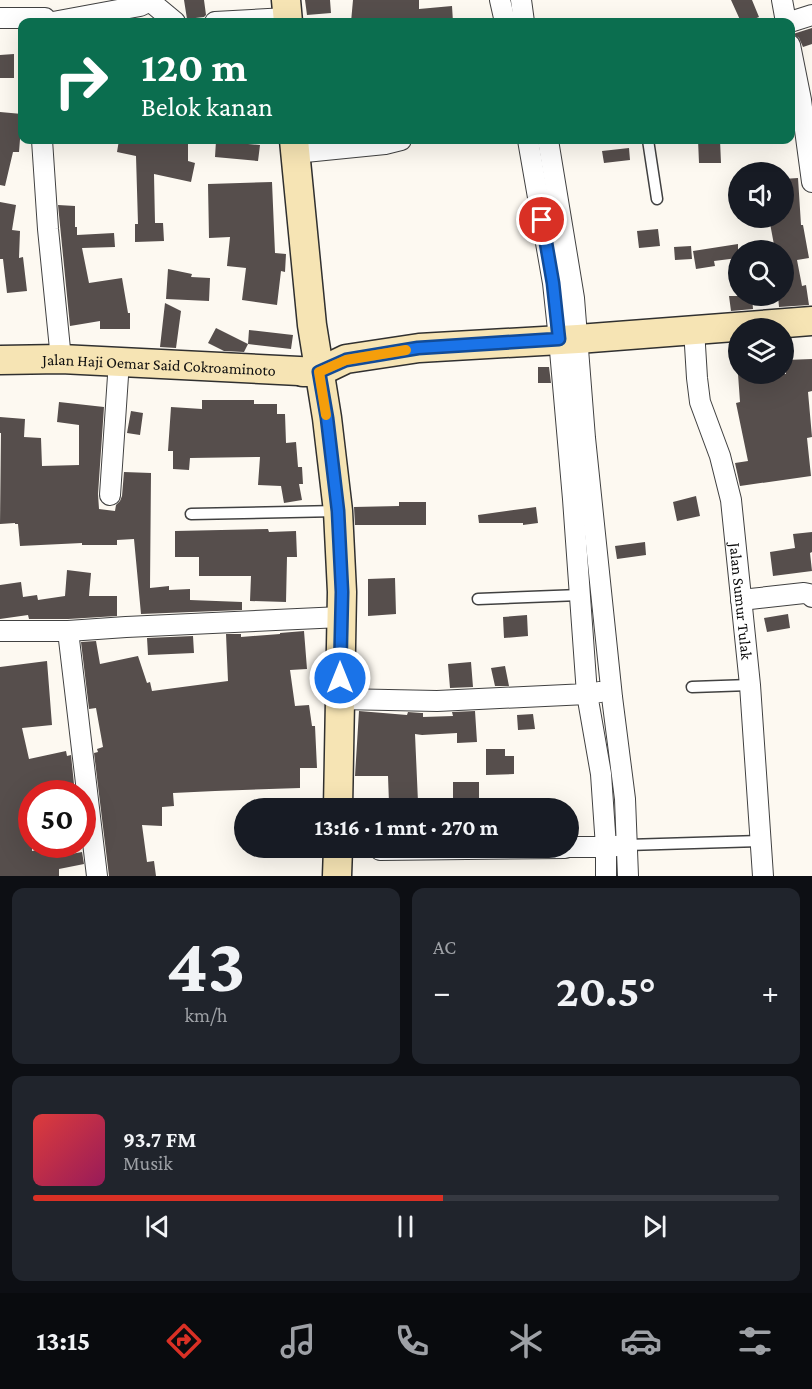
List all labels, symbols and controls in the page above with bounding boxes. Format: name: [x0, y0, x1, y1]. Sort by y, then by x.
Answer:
icon: right: [42, 42, 120, 120]
text: 120 m: [141, 43, 247, 90]
text: Belok kanan: [141, 92, 273, 122]
map controls: [728, 162, 794, 384]
button: sound: [728, 162, 794, 228]
pin: [516, 194, 567, 245]
icon: arrive: [525, 203, 558, 236]
button: search: [728, 240, 794, 306]
button: layers: [728, 318, 794, 384]
street label: Jalan Haji Oemar Said Cokroaminoto: [40, 350, 276, 378]
street label: Jalan Sumur Tulak: [726, 540, 756, 661]
position arrow: [308, 646, 372, 710]
speed limit sign: 50: [18, 780, 96, 858]
text: 13:16 · 1 mnt · 270 m: [315, 815, 498, 840]
text: 43: [166, 921, 246, 1008]
text: AC: [433, 936, 456, 958]
text: 20.5°: [556, 966, 656, 1016]
text: −: [433, 973, 450, 1010]
text: +: [762, 973, 779, 1010]
text: km/h: [184, 1004, 228, 1026]
text: 93.7 FM: [123, 1127, 196, 1152]
text: Musik: [123, 1152, 173, 1174]
icon: previous: [141, 1210, 174, 1243]
icon: pause: [389, 1210, 422, 1243]
icon: next: [638, 1210, 671, 1243]
icon: directions: [163, 1320, 205, 1362]
icon: music: [277, 1320, 319, 1362]
icon: phone: [391, 1320, 433, 1362]
icon: climate: [505, 1320, 547, 1362]
icon: car: [620, 1320, 662, 1362]
icon: filters: [734, 1320, 776, 1362]
text: 13:15: [36, 1326, 90, 1356]

